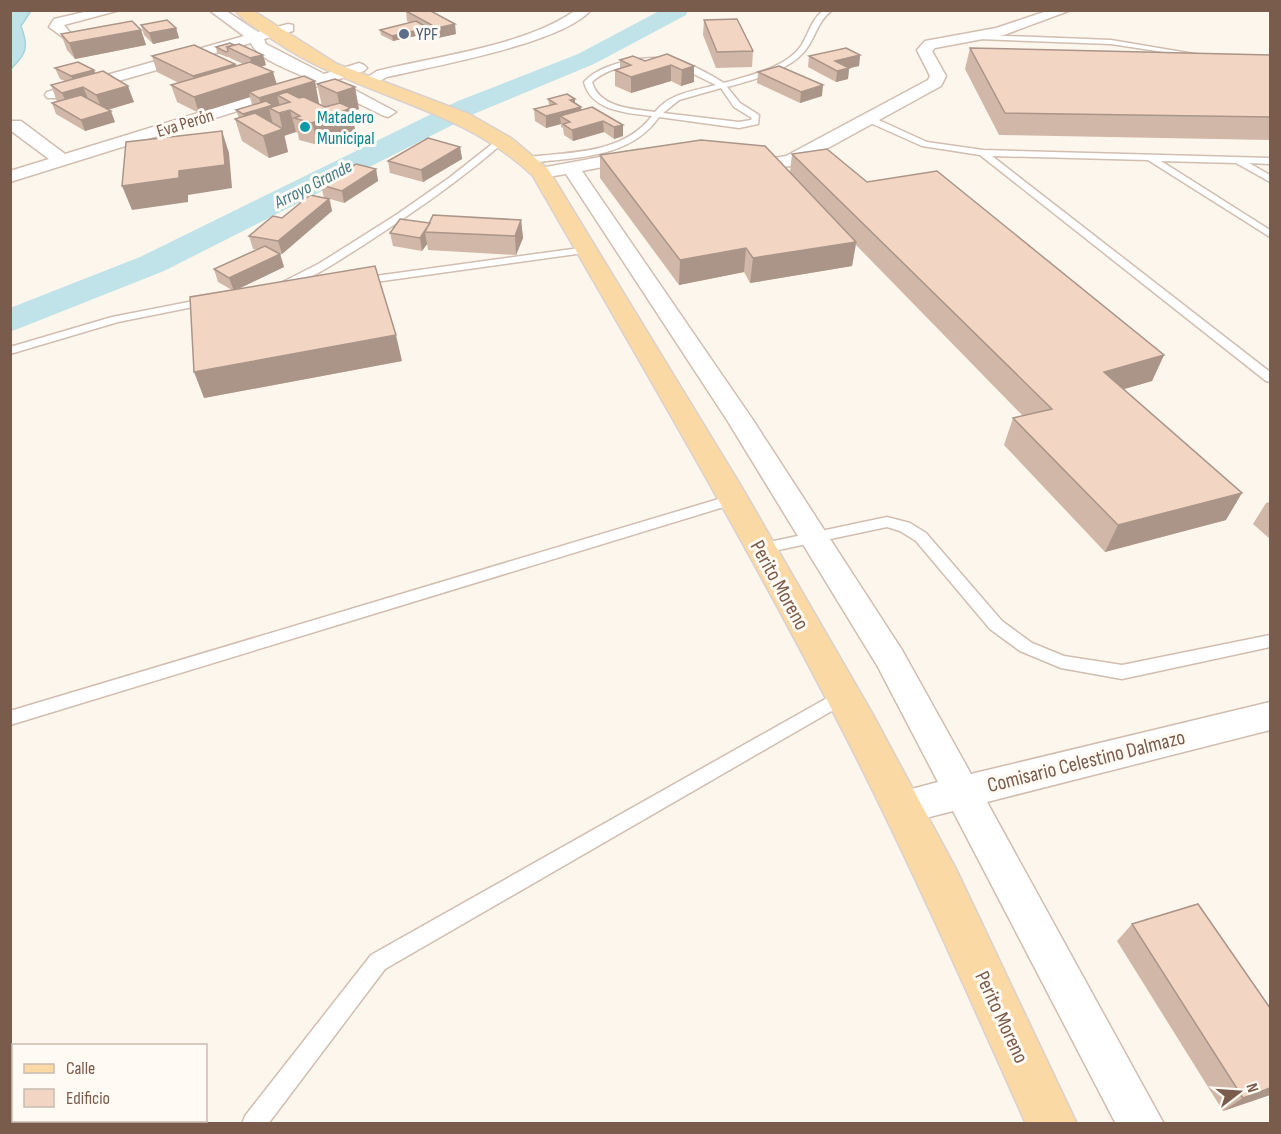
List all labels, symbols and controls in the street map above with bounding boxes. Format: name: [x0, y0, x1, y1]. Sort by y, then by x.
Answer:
place label: YPF: [416, 24, 438, 45]
marker: YPF: [397, 27, 411, 41]
street label: Eva Perón: [154, 105, 216, 142]
place label: Matadero Municipal: [317, 107, 375, 149]
marker: Matadero Municipal: [298, 120, 312, 134]
water label: Arroyo Grande: [270, 156, 356, 213]
street label: Perito Moreno: [745, 536, 814, 634]
street label: Comisario Celestino Dalmazo: [985, 725, 1188, 798]
street label: Perito Moreno: [969, 967, 1034, 1067]
legend: [12, 1044, 207, 1122]
text: Calle: [66, 1058, 95, 1079]
north arrow: [1209, 1062, 1269, 1122]
text: N: [1242, 1081, 1262, 1095]
text: Edificio: [66, 1088, 110, 1109]

